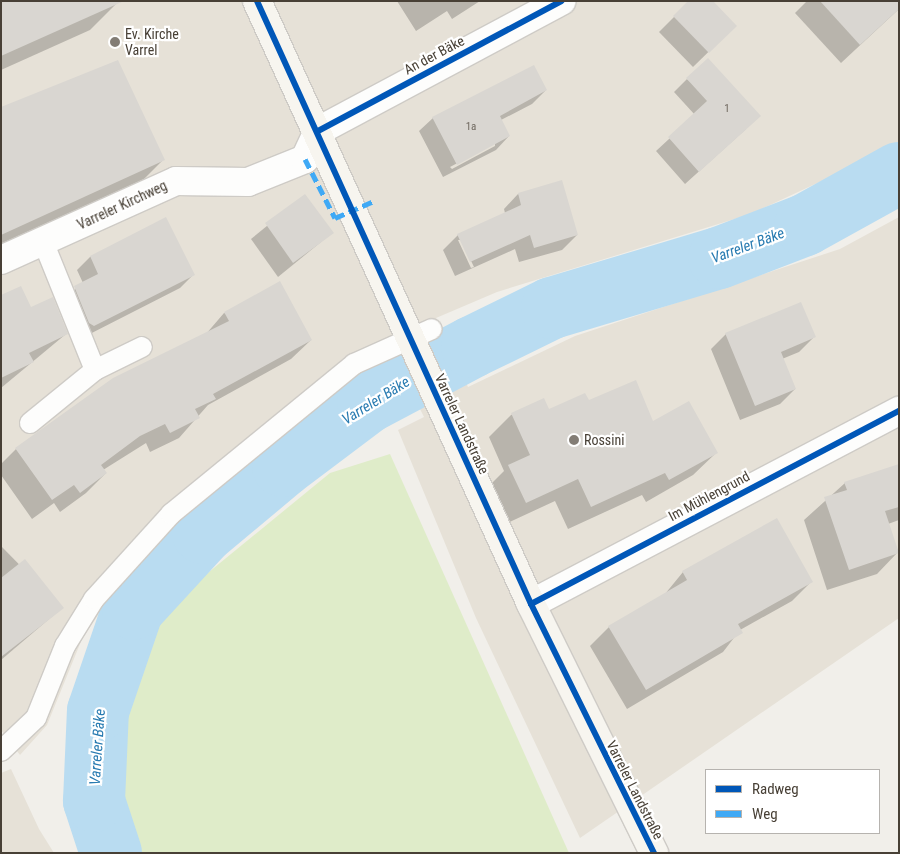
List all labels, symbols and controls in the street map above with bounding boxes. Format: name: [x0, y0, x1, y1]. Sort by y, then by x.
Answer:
place label: Ev. Kirche Varrel: [125, 26, 179, 58]
street label: An der Bäke: [401, 32, 467, 78]
marker: Ev. Kirche Varrel: [109, 36, 121, 48]
house number: 1: [724, 102, 730, 116]
house number: 1a: [466, 120, 476, 134]
street label: Varreler Kirchweg: [74, 177, 170, 233]
water label: Varreler Bäke: [709, 224, 787, 268]
street label: Varreler Landstraße: [431, 371, 493, 477]
water label: Varreler Bäke: [339, 373, 413, 429]
place label: Rossini: [584, 432, 624, 448]
marker: Rossini: [568, 434, 580, 446]
street label: Im Mühlengrund: [666, 468, 752, 524]
water label: Varreler Bäke: [86, 708, 110, 786]
street label: Varreler Landstraße: [603, 738, 667, 842]
legend: [705, 769, 880, 834]
text: Radweg: [752, 780, 799, 798]
text: Weg: [752, 805, 778, 823]

